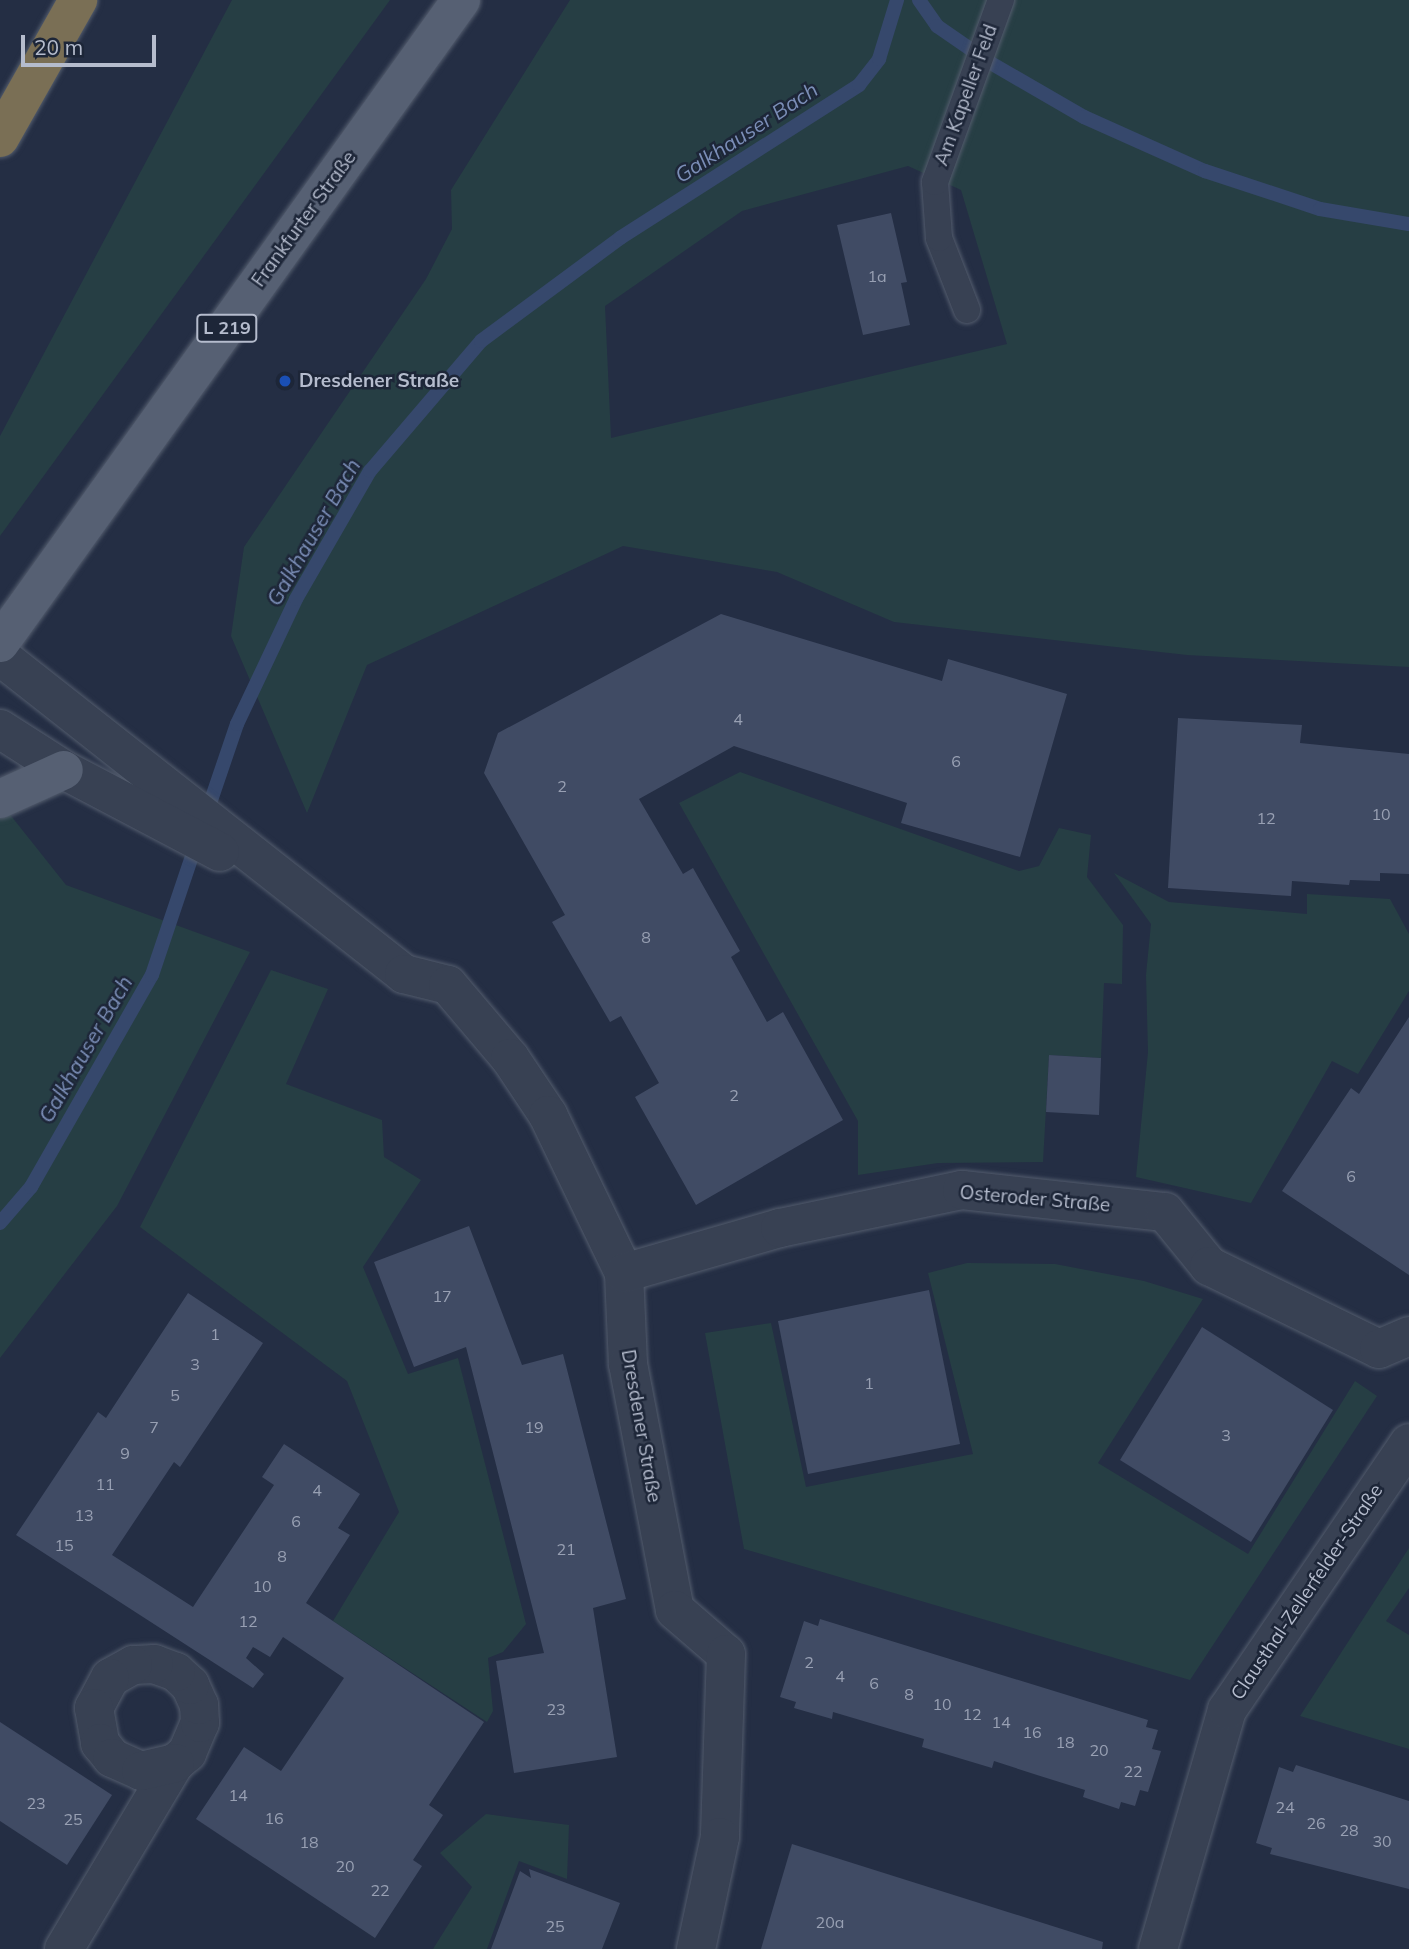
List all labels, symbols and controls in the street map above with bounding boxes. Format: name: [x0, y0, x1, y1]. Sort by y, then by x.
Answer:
scale bar: [24, 21, 159, 65]
street label: Am Kapeller Feld: [930, 21, 1002, 169]
text: 20 m: [34, 34, 83, 60]
water label: Galkhauser Bach: [670, 76, 822, 188]
street label: Frankfurter Straße: [247, 147, 361, 291]
house number: 1a: [867, 266, 887, 286]
road number: L 219: [196, 314, 258, 342]
place label: Dresdener Straße: [299, 370, 459, 392]
marker: Dresdener Straße: [277, 373, 293, 389]
water label: Galkhauser Bach: [261, 454, 365, 610]
house number: 4: [733, 709, 743, 729]
house number: 6: [951, 751, 961, 771]
house number: 2: [557, 776, 567, 796]
house number: 10: [1371, 804, 1391, 824]
house number: 12: [1256, 808, 1276, 828]
house number: 8: [641, 927, 651, 947]
water label: Galkhauser Bach: [33, 971, 137, 1127]
house number: 2: [729, 1085, 739, 1105]
house number: 6: [1346, 1166, 1356, 1186]
street label: Osteroder Straße: [959, 1181, 1111, 1217]
house number: 17: [432, 1286, 452, 1306]
house number: 1: [210, 1324, 220, 1344]
street label: Dresdener Straße: [616, 1348, 666, 1504]
house number: 3: [190, 1354, 200, 1374]
house number: 1: [864, 1373, 874, 1393]
house number: 5: [170, 1385, 180, 1405]
house number: 7: [149, 1417, 159, 1437]
house number: 19: [524, 1417, 544, 1437]
house number: 3: [1221, 1425, 1231, 1445]
house number: 9: [120, 1443, 130, 1463]
house number: 11: [95, 1474, 115, 1494]
house number: 4: [312, 1480, 322, 1500]
street label: Clausthal-Zellerfelder-Straße: [1226, 1480, 1388, 1704]
house number: 13: [74, 1505, 94, 1525]
house number: 6: [291, 1511, 301, 1531]
house number: 15: [54, 1535, 74, 1555]
house number: 21: [556, 1539, 576, 1559]
house number: 8: [277, 1546, 287, 1566]
house number: 10: [252, 1576, 272, 1596]
house number: 12: [238, 1611, 258, 1631]
house number: 2: [804, 1652, 814, 1672]
house number: 4: [835, 1666, 845, 1686]
house number: 6: [869, 1673, 879, 1693]
house number: 8: [904, 1684, 914, 1704]
house number: 10: [932, 1694, 952, 1714]
house number: 23: [546, 1699, 566, 1719]
house number: 12: [962, 1704, 982, 1724]
house number: 14: [991, 1712, 1011, 1732]
house number: 16: [1022, 1722, 1042, 1742]
house number: 18: [1055, 1732, 1075, 1752]
house number: 20: [1089, 1740, 1109, 1760]
house number: 22: [1123, 1761, 1143, 1781]
house number: 14: [228, 1785, 248, 1805]
house number: 23: [26, 1793, 46, 1813]
house number: 24: [1275, 1797, 1295, 1817]
house number: 16: [264, 1808, 284, 1828]
house number: 25: [63, 1809, 83, 1829]
house number: 26: [1306, 1813, 1326, 1833]
house number: 28: [1339, 1820, 1359, 1840]
house number: 30: [1372, 1831, 1392, 1851]
house number: 18: [299, 1832, 319, 1852]
house number: 20: [335, 1856, 355, 1876]
house number: 22: [370, 1880, 390, 1900]
house number: 20a: [816, 1912, 844, 1932]
house number: 25: [545, 1916, 565, 1936]

